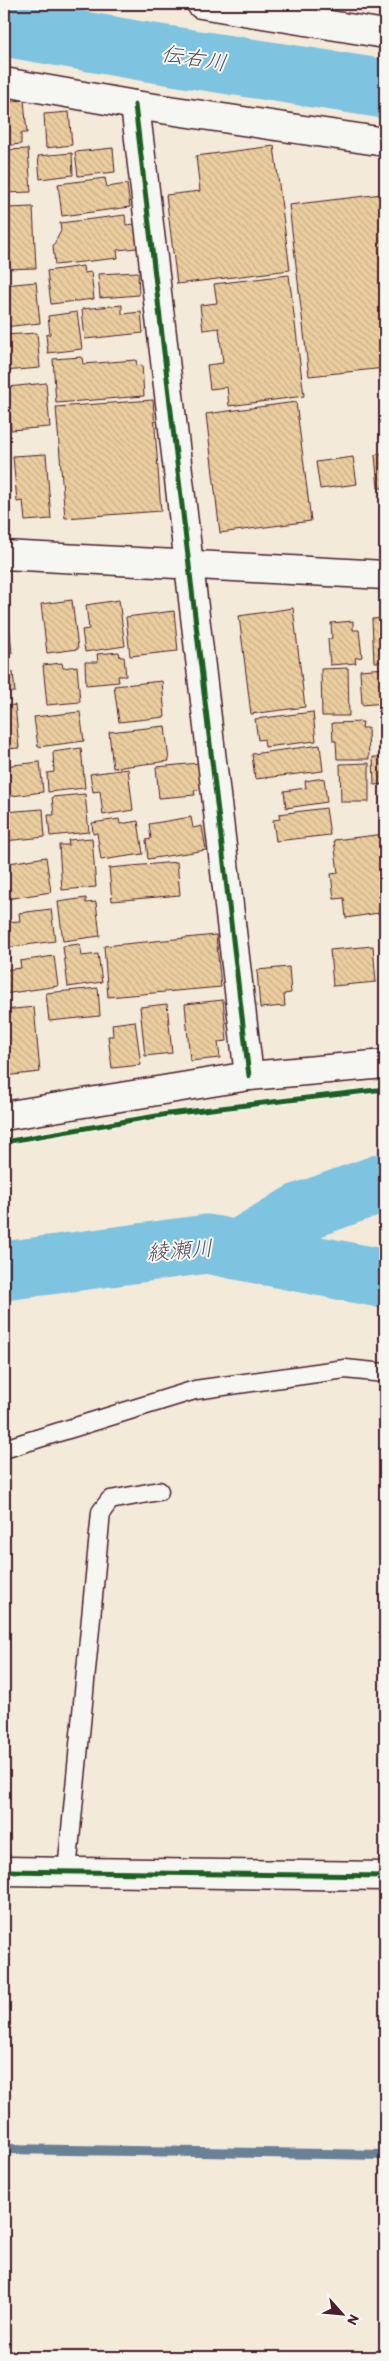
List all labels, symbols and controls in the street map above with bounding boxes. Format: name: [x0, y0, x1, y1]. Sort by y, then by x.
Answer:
water label: 伝右川: [159, 40, 229, 76]
water label: 綾瀬川: [146, 1234, 214, 1266]
north arrow: [316, 2288, 366, 2338]
text: N: [343, 2312, 363, 2328]

